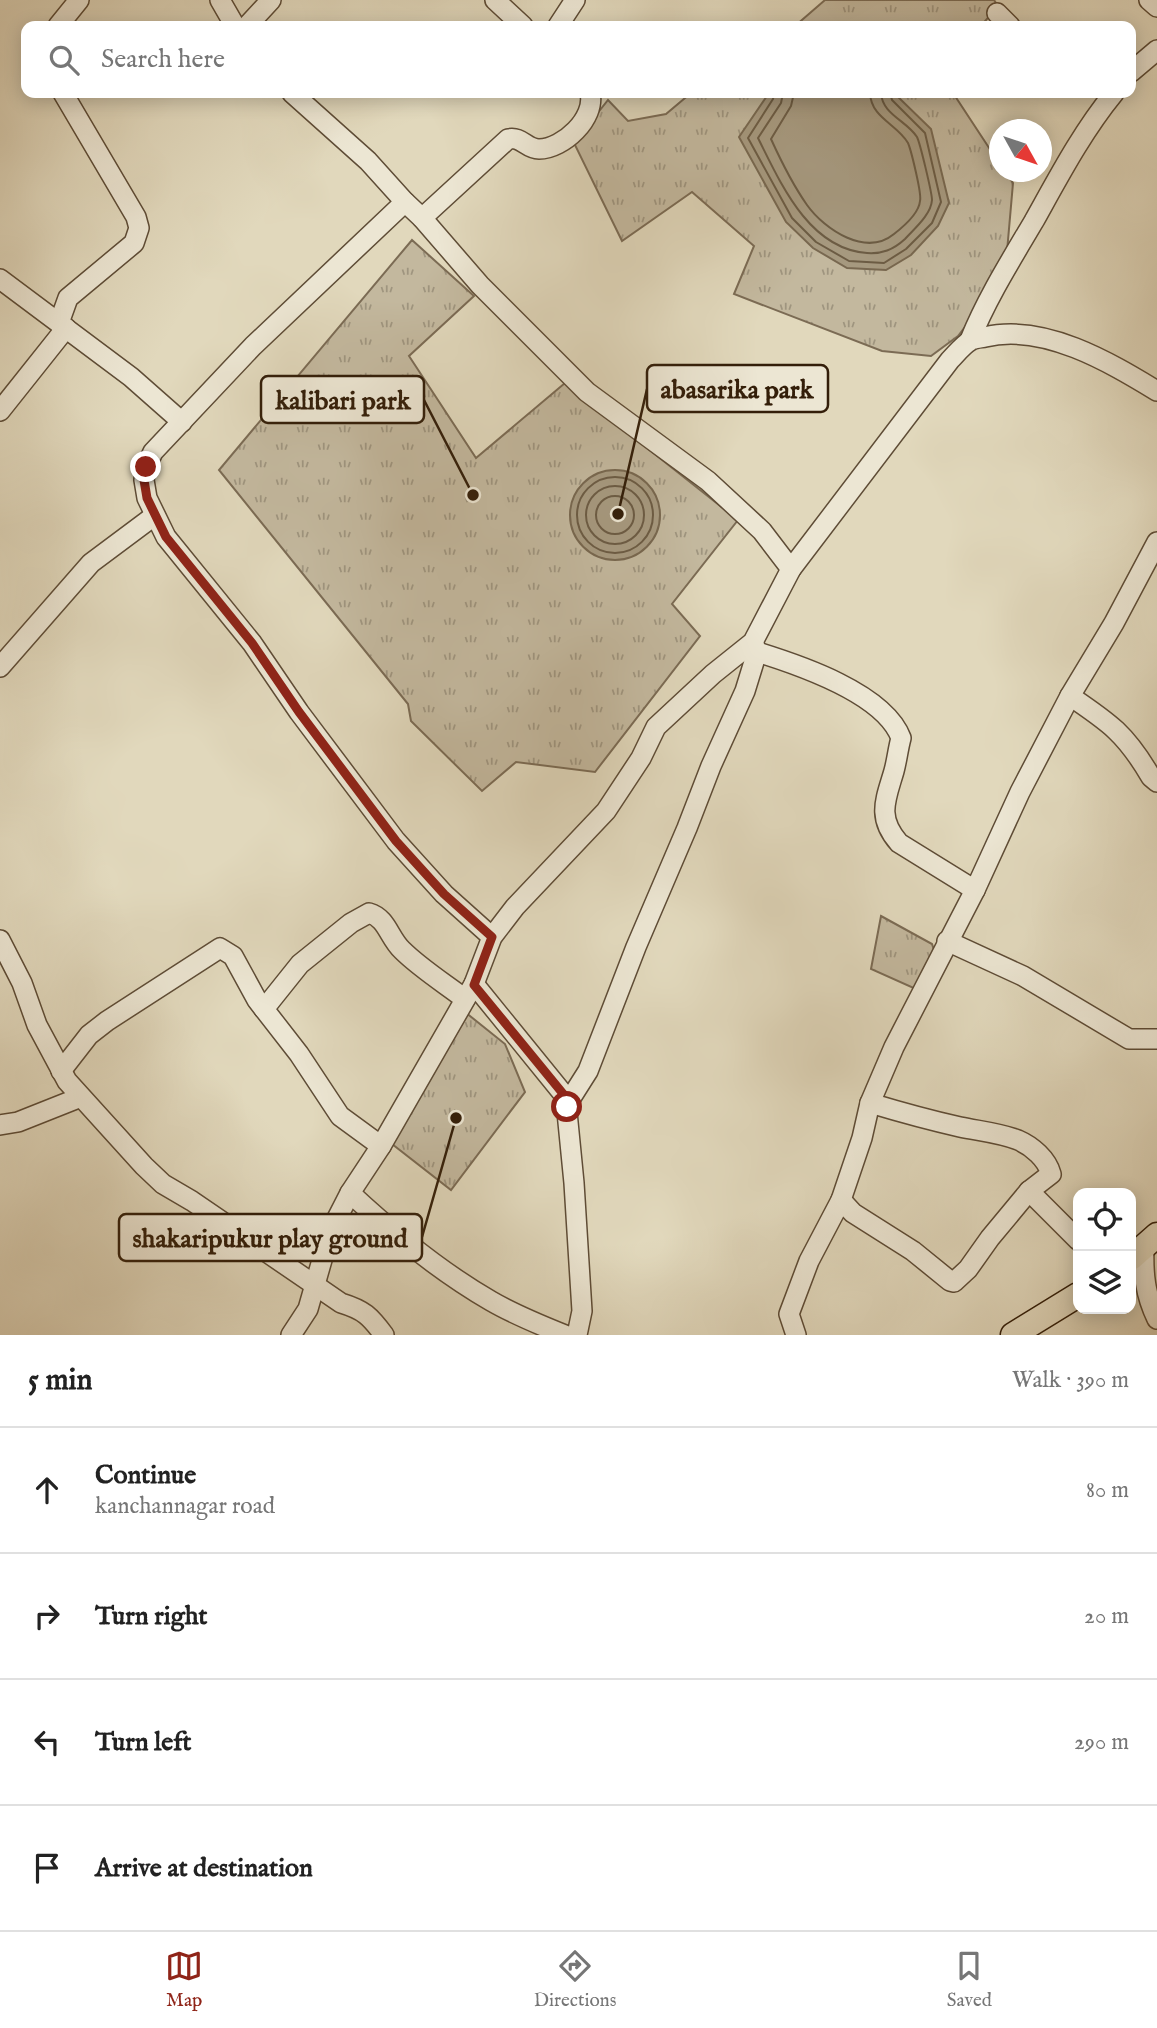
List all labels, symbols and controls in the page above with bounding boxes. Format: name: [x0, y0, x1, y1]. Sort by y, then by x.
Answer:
search box: [21, 21, 1136, 98]
icon: search: [45, 41, 83, 79]
text: Search here: [101, 43, 225, 76]
north arrow: [989, 119, 1052, 182]
callout: abasarika park: [647, 365, 828, 412]
text: abasarika park: [661, 374, 814, 407]
callout: kalibari park: [261, 376, 424, 423]
text: kalibari park: [274, 385, 412, 418]
route end: [130, 451, 161, 482]
route start: [551, 1091, 582, 1122]
map controls: [1073, 1188, 1136, 1314]
button: locate: [1073, 1188, 1136, 1251]
callout: shakaripukur play ground: [119, 1214, 422, 1261]
text: shakaripukur play ground: [132, 1223, 409, 1256]
button: layers: [1073, 1251, 1136, 1314]
text: 5 min: [28, 1362, 93, 1400]
text: Walk · 390 m: [1012, 1366, 1129, 1395]
text: Continue: [95, 1459, 196, 1492]
icon: ahead: [28, 1471, 66, 1509]
text: 80 m: [1086, 1476, 1129, 1505]
text: kanchannagar road: [95, 1492, 275, 1521]
icon: right: [28, 1597, 66, 1635]
text: Turn right: [95, 1600, 208, 1633]
text: 20 m: [1084, 1602, 1129, 1631]
icon: left: [28, 1723, 66, 1761]
text: Turn left: [95, 1726, 192, 1759]
text: 290 m: [1074, 1728, 1129, 1757]
icon: arrive: [28, 1849, 66, 1887]
text: Arrive at destination: [95, 1852, 313, 1885]
tab: Map: [165, 1947, 203, 2013]
tab: Directions: [534, 1947, 616, 2013]
tab: Saved: [947, 1947, 992, 2013]

